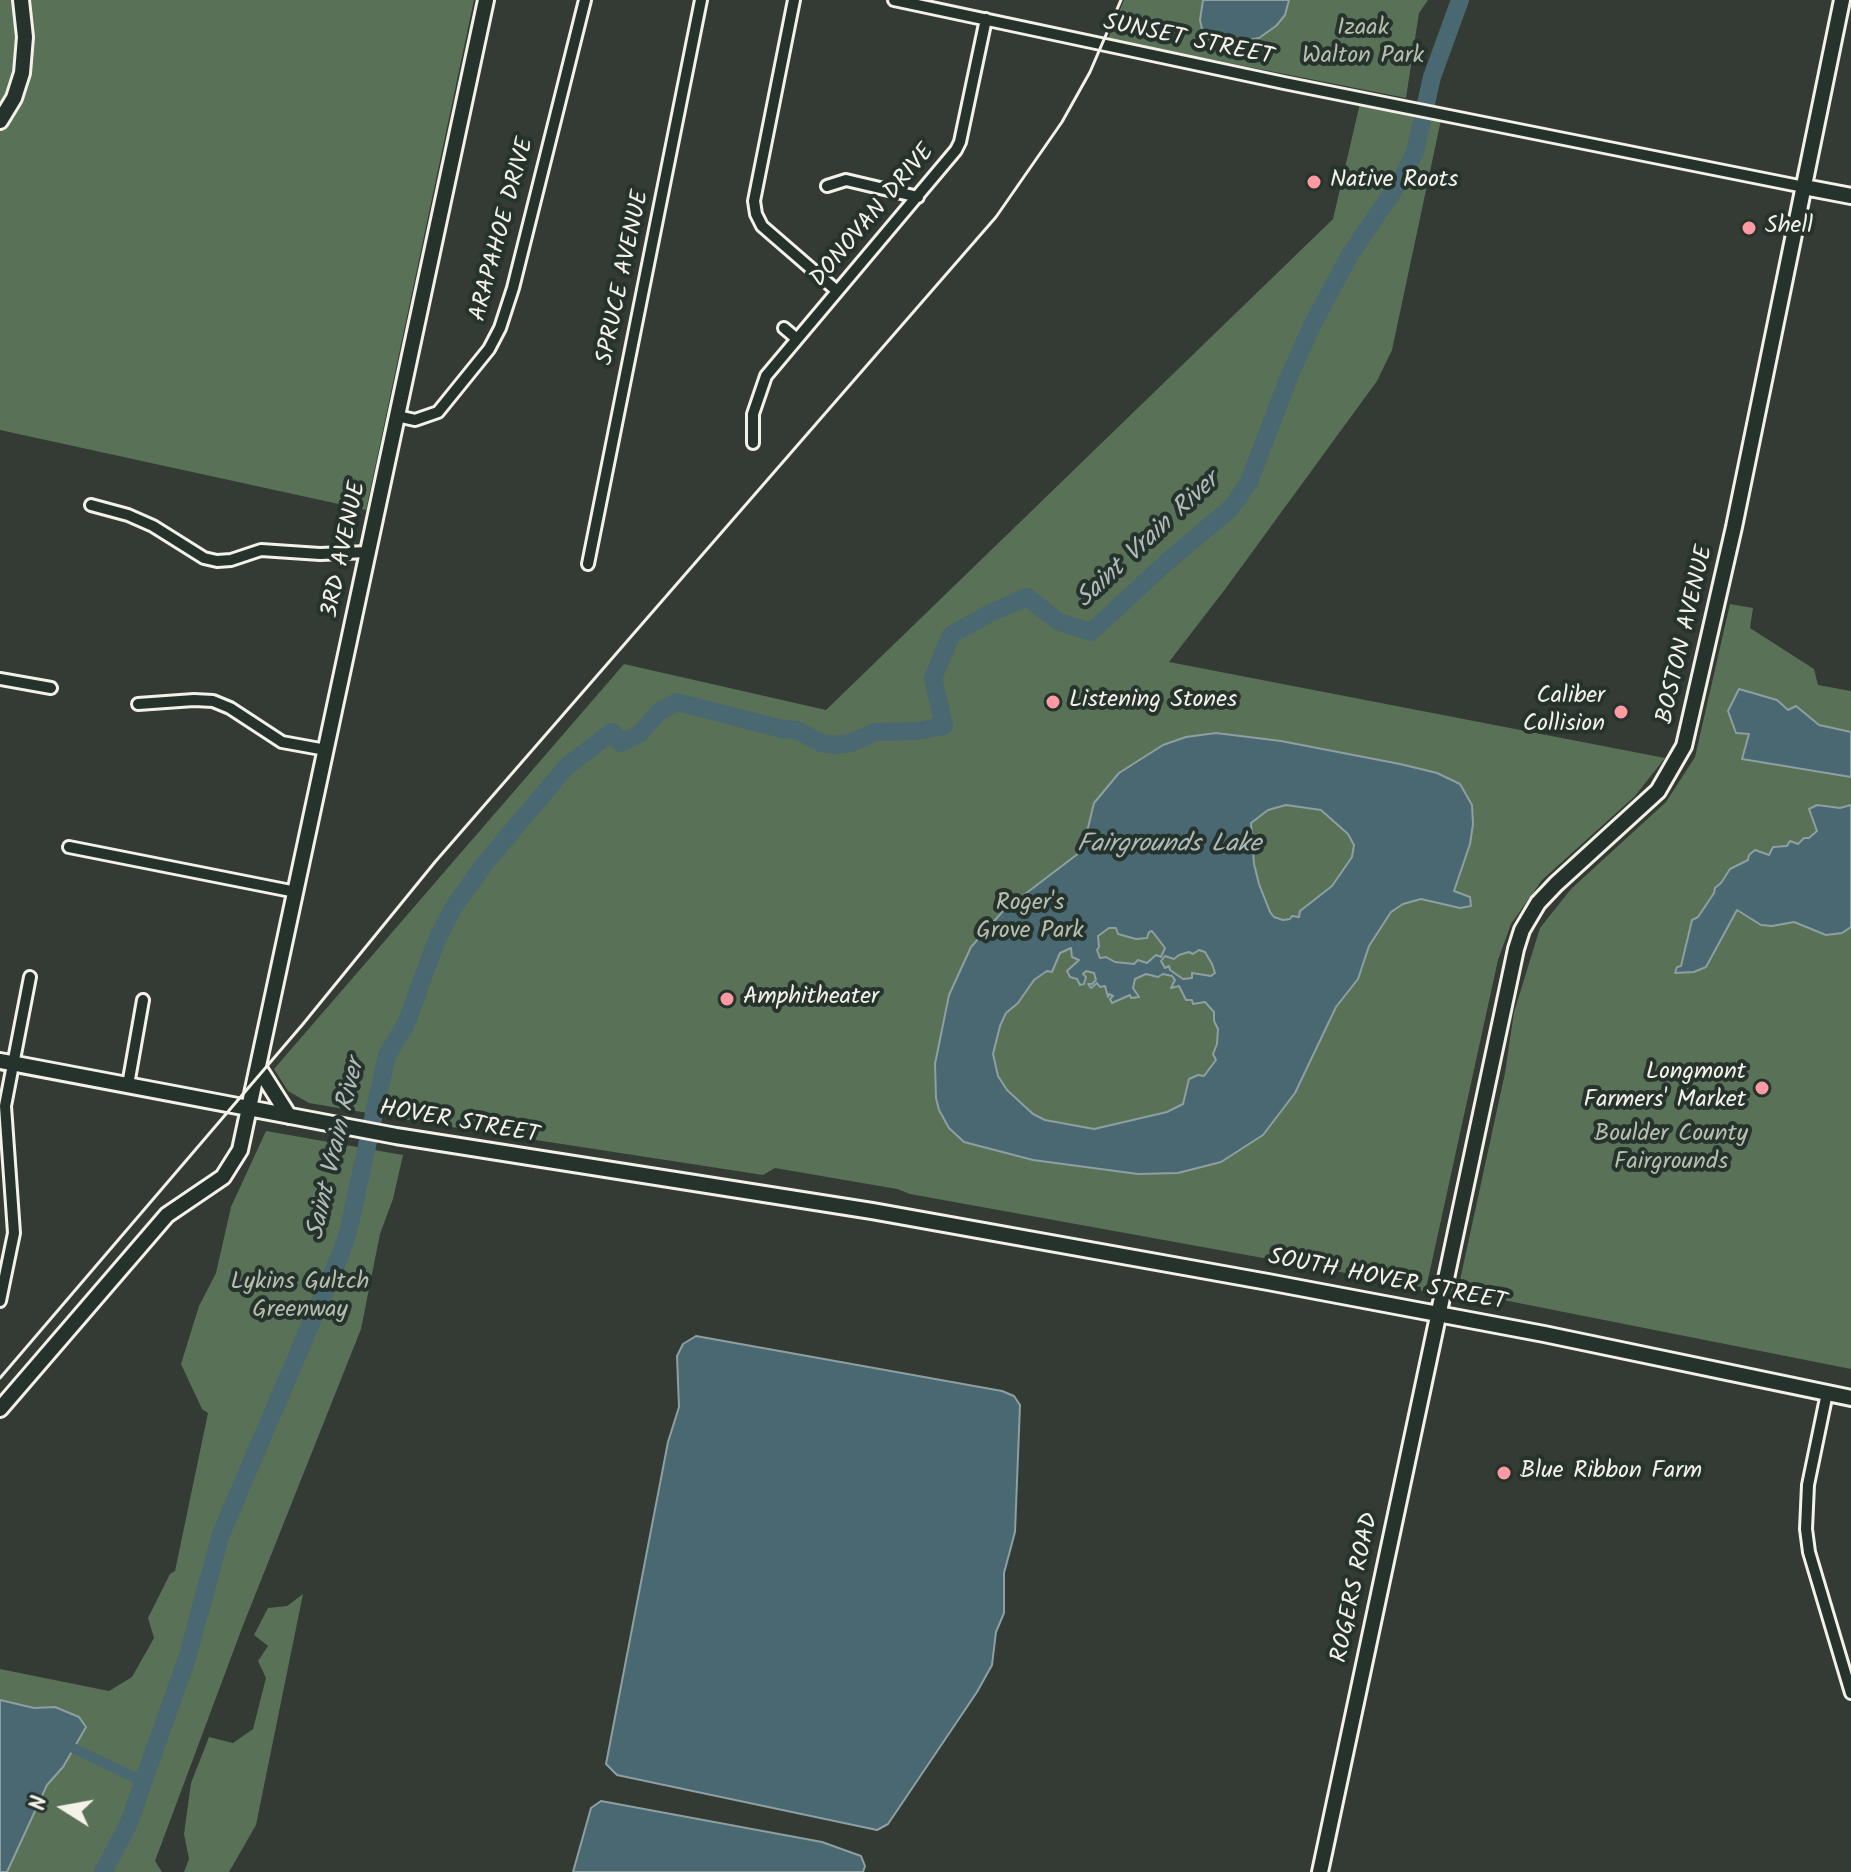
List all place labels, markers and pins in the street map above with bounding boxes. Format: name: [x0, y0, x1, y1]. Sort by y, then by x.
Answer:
place label: Native Roots: [1330, 168, 1458, 196]
marker: Native Roots: [1305, 173, 1323, 191]
place label: Shell: [1765, 214, 1813, 242]
marker: Shell: [1740, 219, 1758, 237]
place label: Caliber Collision: [1523, 684, 1605, 740]
place label: Listening Stones: [1069, 688, 1237, 716]
marker: Listening Stones: [1044, 693, 1062, 711]
marker: Caliber Collision: [1612, 703, 1630, 721]
place label: Amphitheater: [743, 985, 879, 1013]
marker: Amphitheater: [718, 990, 736, 1008]
place label: Longmont Farmers' Market: [1584, 1060, 1746, 1116]
marker: Longmont Farmers' Market: [1753, 1079, 1771, 1097]
place label: Blue Ribbon Farm: [1520, 1459, 1702, 1487]
marker: Blue Ribbon Farm: [1495, 1464, 1513, 1482]

